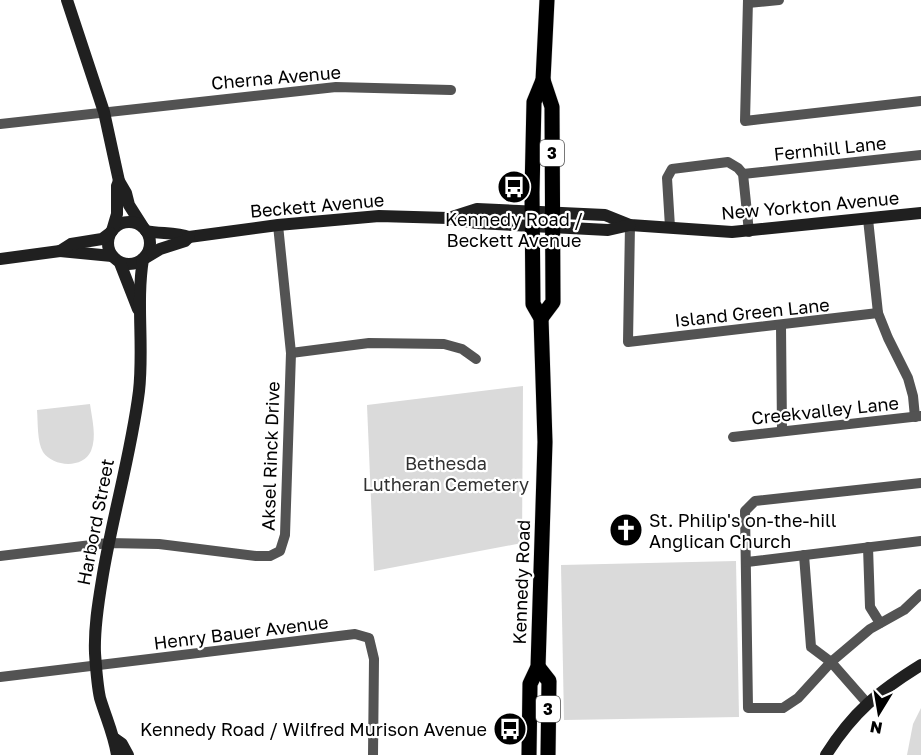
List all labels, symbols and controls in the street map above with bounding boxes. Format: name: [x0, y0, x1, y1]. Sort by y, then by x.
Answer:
street label: Cherna Avenue: [210, 60, 342, 94]
street label: Fernhill Lane: [773, 131, 887, 165]
road number: 3: [540, 140, 564, 166]
bus stop icon: Kennedy Road / Beckett Avenue: [496, 169, 532, 205]
street label: New Yorkton Avenue: [720, 186, 900, 224]
street label: Beckett Avenue: [249, 188, 385, 222]
place label: Kennedy Road / Beckett Avenue: [445, 208, 583, 251]
street label: Island Green Lane: [673, 293, 831, 331]
street label: Aksel Rinck Drive: [256, 381, 284, 531]
street label: Creekvalley Lane: [750, 391, 900, 429]
park label: Bethesda Lutheran Cemetery: [363, 452, 529, 495]
street label: Harbord Street: [72, 457, 118, 587]
place label: St. Philip's on-the-hill Anglican Church: [649, 509, 837, 552]
church icon: St. Philip's on-the-hill Anglican Church: [608, 512, 644, 548]
street label: Kennedy Road: [508, 519, 534, 645]
street label: Henry Bauer Avenue: [152, 610, 330, 654]
north arrow: [849, 683, 909, 743]
road number: 3: [536, 696, 560, 722]
bus stop icon: Kennedy Road / Wilfred Murison Avenue: [492, 711, 528, 747]
text: N: [868, 717, 884, 739]
place label: Kennedy Road / Wilfred Murison Avenue: [140, 718, 487, 740]

